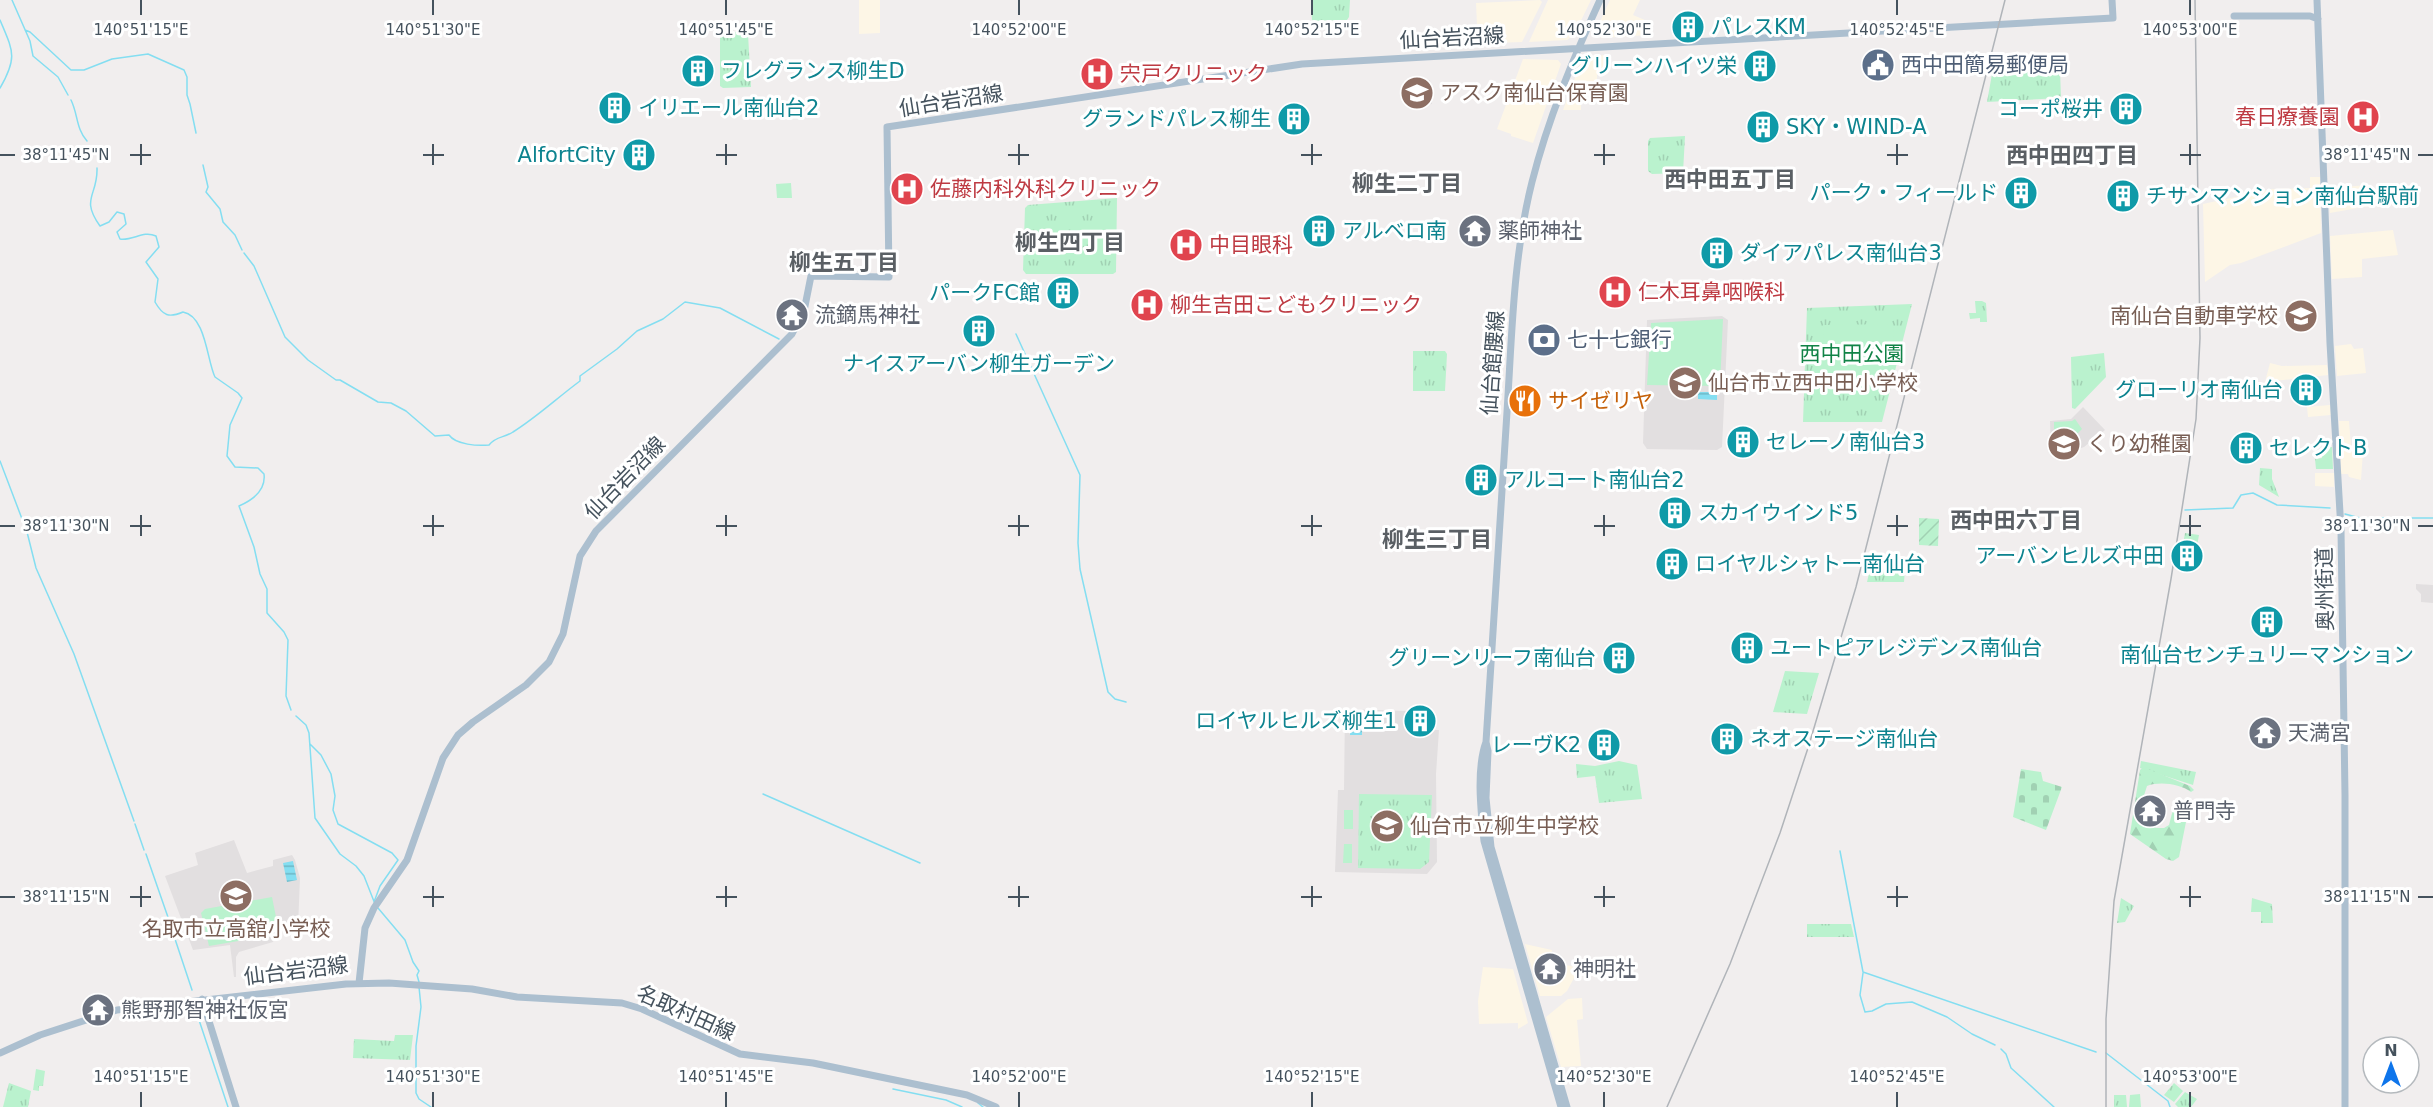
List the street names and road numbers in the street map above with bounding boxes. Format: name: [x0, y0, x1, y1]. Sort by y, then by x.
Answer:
street label: 仙台岩沼線: [1399, 23, 1505, 53]
street label: 仙台岩沼線: [897, 81, 1005, 121]
street label: 仙台館腰線: [1477, 310, 1509, 416]
street label: 仙台岩沼線: [580, 432, 670, 524]
street label: 奥州街道: [2312, 547, 2338, 631]
street label: 仙台岩沼線: [242, 953, 350, 989]
street label: 名取村田線: [633, 981, 739, 1045]

